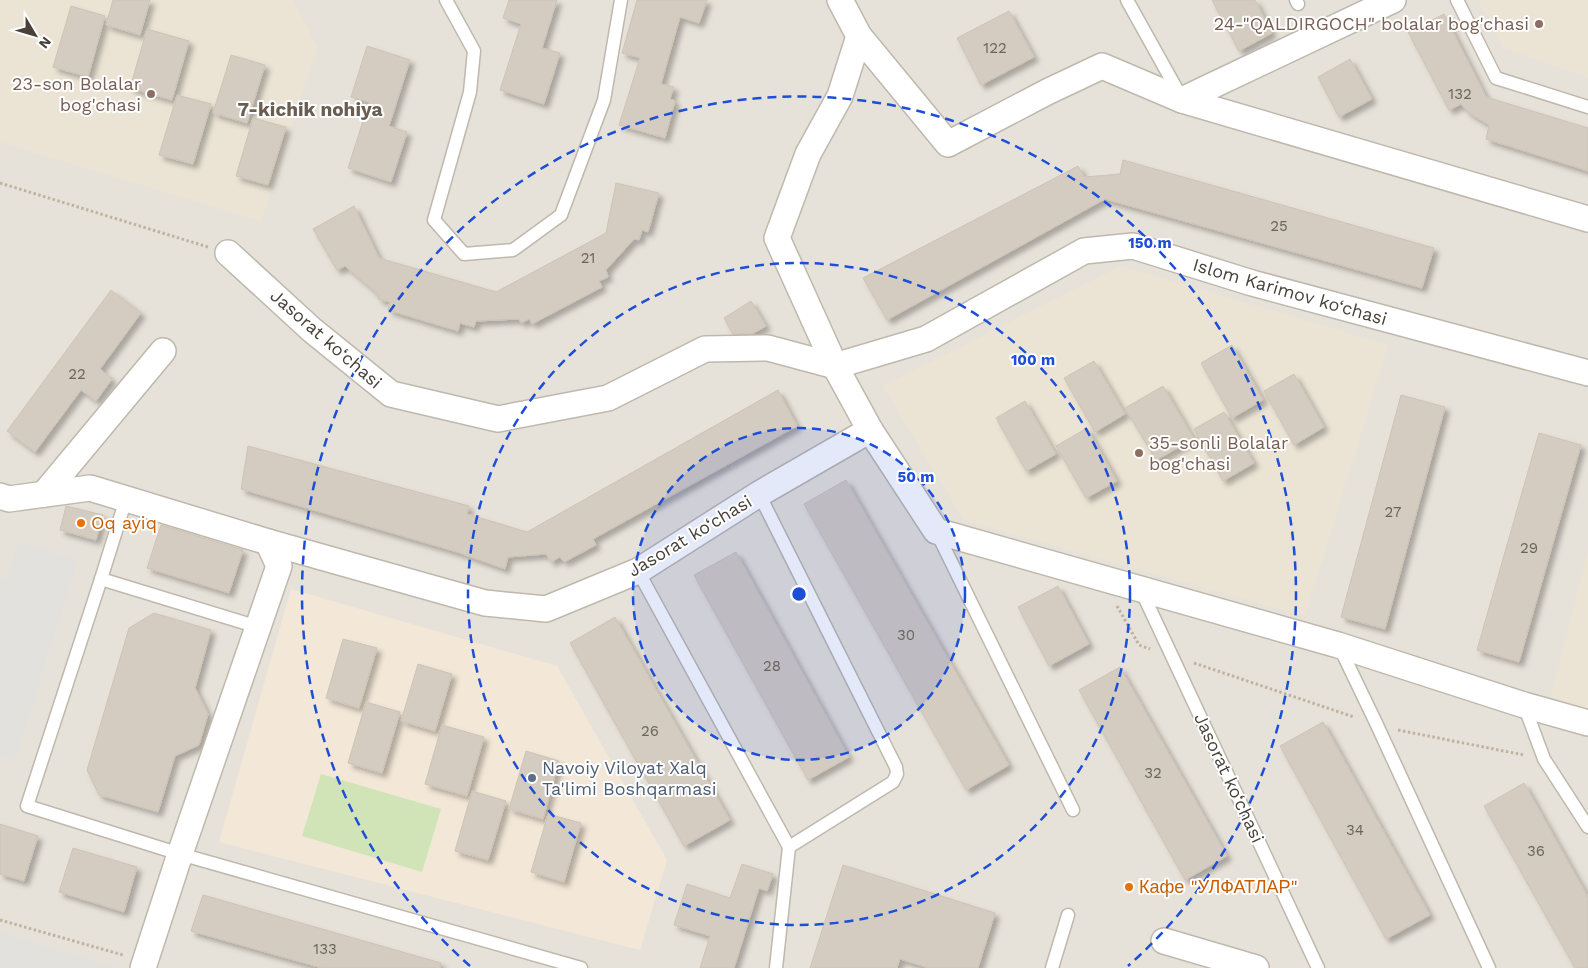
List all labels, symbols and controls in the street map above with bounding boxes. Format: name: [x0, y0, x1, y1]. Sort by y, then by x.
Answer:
north arrow: [10, 10, 60, 60]
place label: 24-"QALDIRGOCH" bolalar bog'chasi: [1214, 13, 1529, 34]
marker: 24-"QALDIRGOCH" bolalar bog'chasi: [1533, 18, 1545, 30]
text: N: [36, 34, 55, 52]
house number: 122: [983, 39, 1007, 57]
place label: 23-son Bolalar bog'chasi: [12, 73, 141, 115]
house number: 132: [1448, 85, 1472, 103]
marker: 23-son Bolalar bog'chasi: [145, 88, 157, 100]
district label: 7-kichik nohiya: [238, 98, 382, 121]
house number: 25: [1270, 217, 1288, 235]
text: 150 m: [1128, 234, 1172, 252]
house number: 21: [581, 249, 595, 267]
street label: Islom Karimov ko‘chasi: [1191, 254, 1390, 329]
street label: Jasorat ko‘chasi: [266, 285, 386, 393]
text: 100 m: [1011, 351, 1055, 369]
house number: 22: [68, 365, 86, 383]
place label: 35-sonli Bolalar bog'chasi: [1149, 432, 1288, 474]
marker: 35-sonli Bolalar bog'chasi: [1133, 447, 1145, 459]
text: 50 m: [898, 468, 934, 486]
street label: Jasorat ko‘chasi: [624, 490, 755, 581]
house number: 27: [1385, 503, 1401, 521]
place label: Oq ayiq: [91, 512, 157, 533]
marker: Oq ayiq: [75, 517, 87, 529]
house number: 29: [1520, 539, 1538, 557]
centre of rings: [790, 585, 808, 603]
house number: 30: [897, 626, 915, 644]
house number: 28: [763, 657, 781, 675]
street label: Jasorat ko‘chasi: [1190, 710, 1269, 846]
house number: 26: [641, 722, 659, 740]
place label: Navoiy Viloyat Xalq Ta'limi Boshqarmasi: [542, 757, 717, 799]
house number: 32: [1144, 764, 1162, 782]
marker: Navoiy Viloyat Xalq Ta'limi Boshqarmasi: [526, 772, 538, 784]
house number: 34: [1346, 821, 1364, 839]
house number: 36: [1527, 842, 1545, 860]
place label: Кафе "УЛФАТЛАР": [1139, 876, 1298, 897]
marker: Кафе "УЛФАТЛАР": [1123, 881, 1135, 893]
house number: 133: [313, 940, 337, 958]

